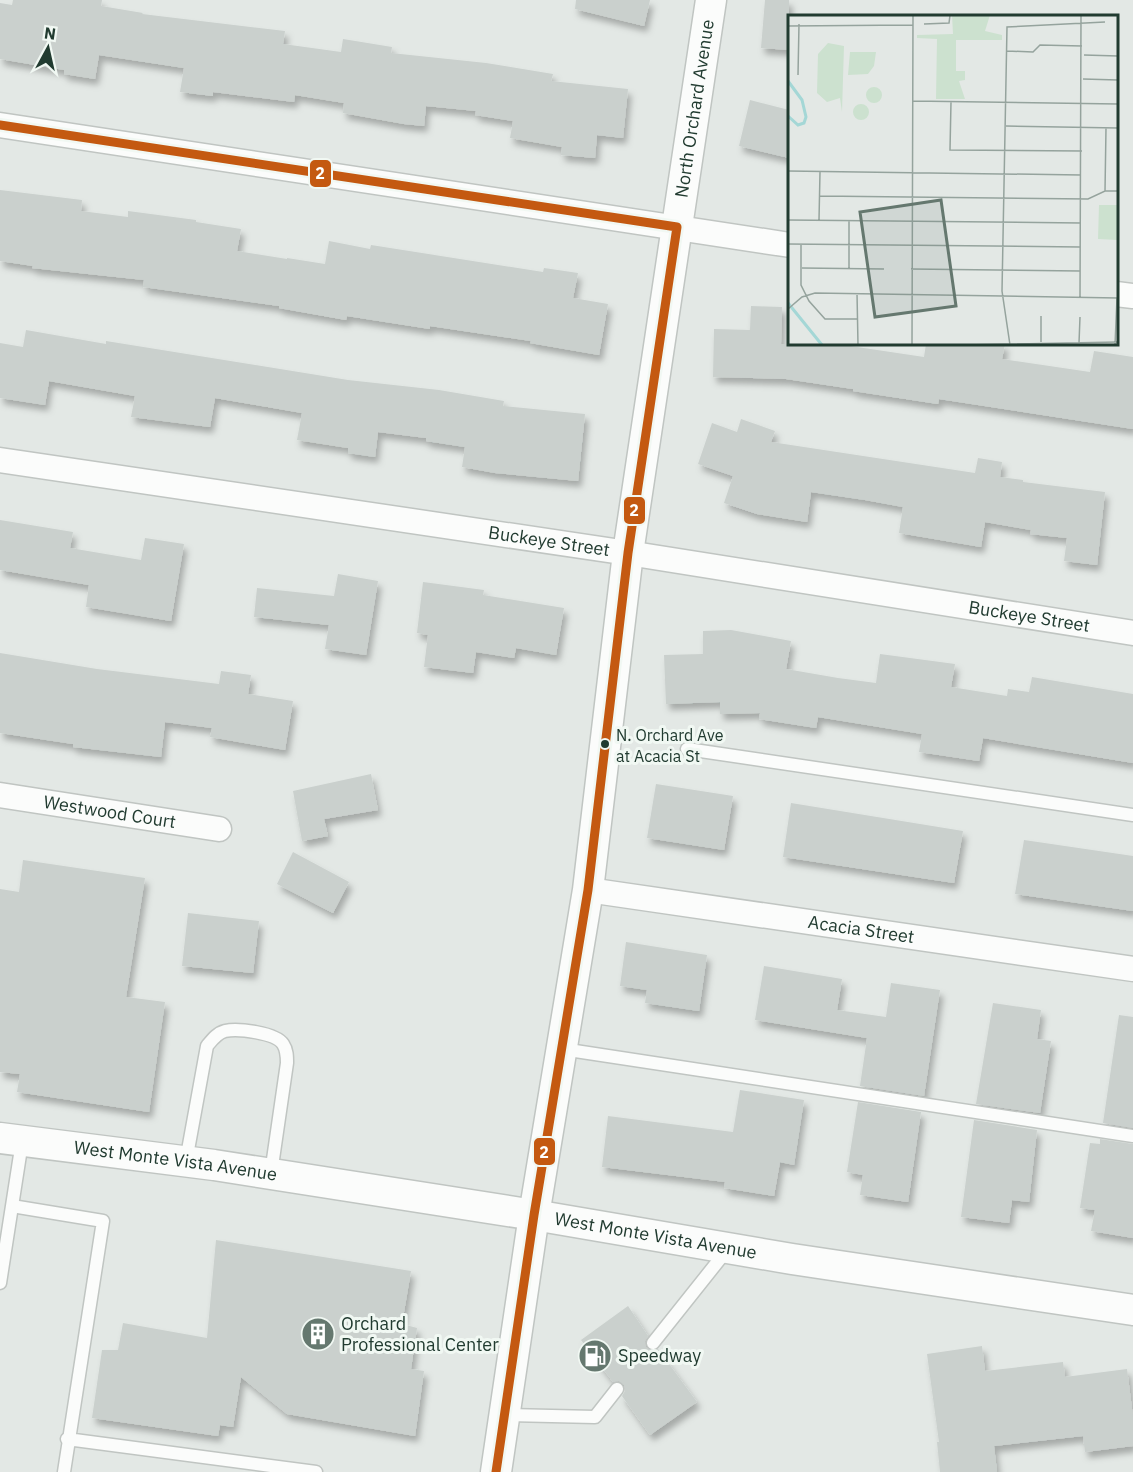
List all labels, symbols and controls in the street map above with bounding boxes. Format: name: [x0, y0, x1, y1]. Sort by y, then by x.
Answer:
inset map: [788, 15, 1118, 345]
north arrow: [18, 18, 78, 78]
street label: North Orchard Avenue: [669, 18, 719, 199]
text: N: [43, 22, 57, 44]
line badge: 2: [309, 159, 332, 188]
text: 2: [315, 163, 325, 183]
line badge: 2: [623, 496, 646, 525]
text: 2: [629, 500, 639, 520]
street label: Buckeye Street: [487, 520, 611, 561]
street label: Buckeye Street: [967, 595, 1092, 637]
place label: N. Orchard Ave at Acacia St: [616, 725, 724, 766]
marker: N. Orchard Ave at Acacia St: [599, 738, 611, 750]
street label: Westwood Court: [42, 790, 178, 833]
street label: Acacia Street: [807, 910, 916, 948]
street label: West Monte Vista Avenue: [73, 1135, 279, 1186]
line badge: 2: [533, 1137, 556, 1166]
text: 2: [539, 1142, 549, 1162]
street label: West Monte Vista Avenue: [553, 1207, 759, 1264]
place label: Orchard Professional Center: [341, 1312, 499, 1356]
building icon: Orchard Professional Center: [300, 1316, 336, 1352]
fuel station icon: Speedway: [577, 1338, 613, 1374]
place label: Speedway: [618, 1344, 701, 1367]

